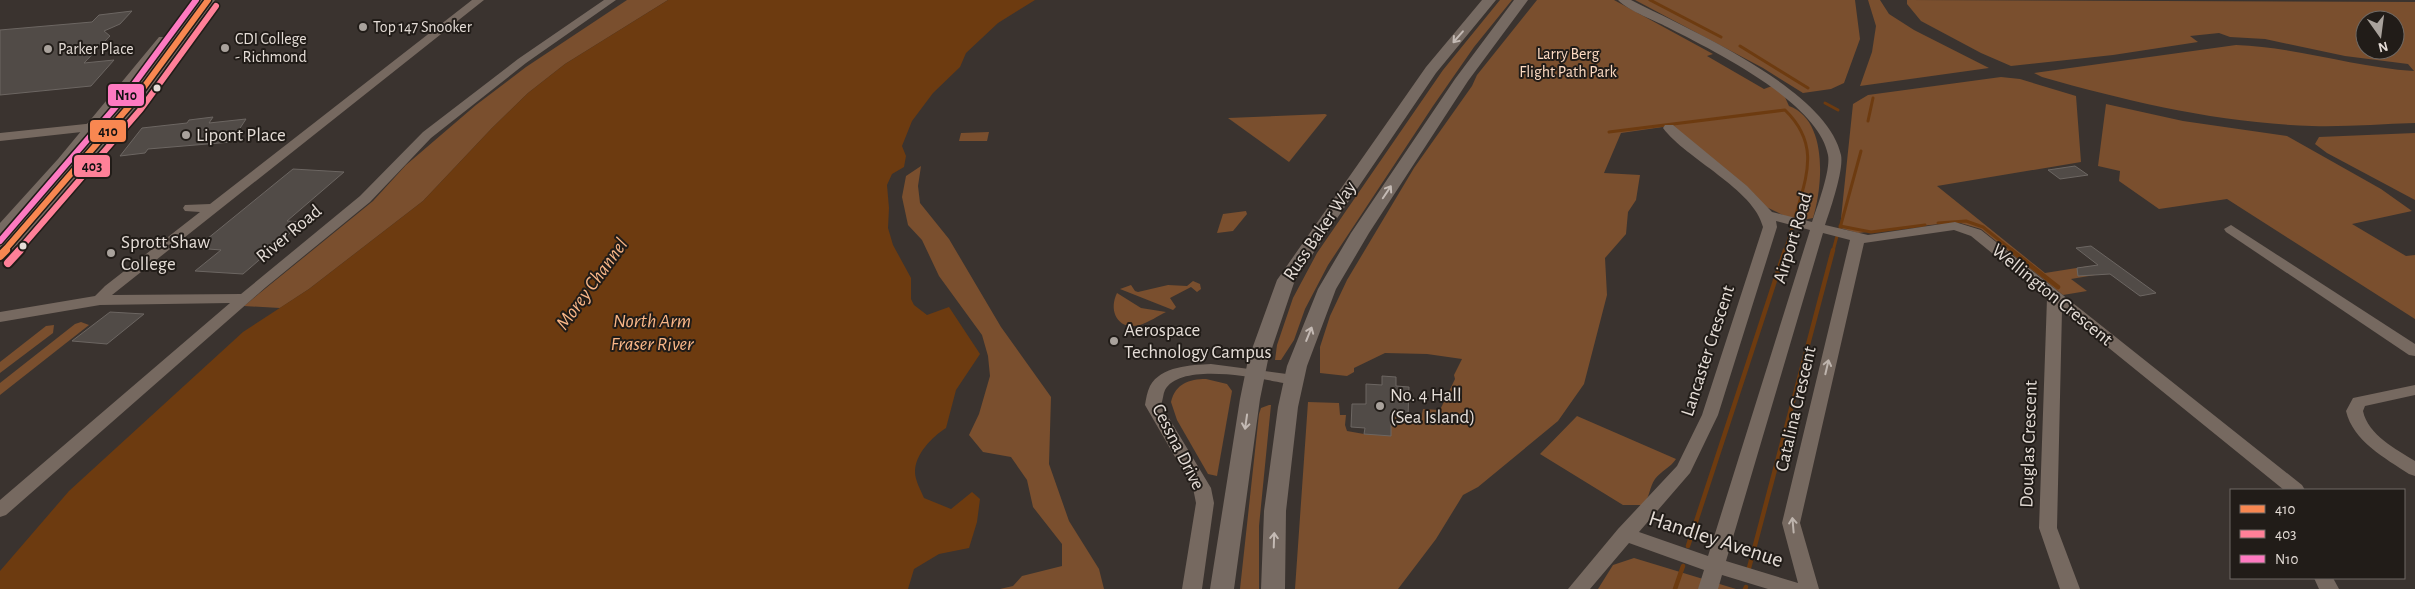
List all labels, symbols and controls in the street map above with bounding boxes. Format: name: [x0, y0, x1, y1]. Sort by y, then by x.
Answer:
north arrow: [2355, 10, 2405, 60]
place label: Top 147 Snooker: [373, 19, 473, 35]
marker: Top 147 Snooker: [357, 21, 369, 33]
place label: CDI College - Richmond: [235, 31, 307, 65]
one-way arrow: [1452, 31, 1464, 44]
text: N: [2376, 39, 2389, 55]
place label: Parker Place: [58, 41, 134, 57]
marker: CDI College - Richmond: [219, 42, 231, 54]
marker: Parker Place: [42, 43, 54, 55]
park label: Larry Berg Flight Path Park: [1519, 46, 1617, 80]
line badge: N10: [107, 83, 145, 107]
unlabelled marker: [152, 83, 162, 93]
text: N10: [115, 89, 137, 103]
line badge: 410: [89, 119, 127, 143]
text: 410: [98, 125, 118, 139]
place label: Lipont Place: [196, 126, 286, 145]
marker: Lipont Place: [180, 129, 192, 141]
line badge: 403: [73, 154, 111, 178]
text: 403: [82, 160, 102, 174]
street label: Russ Baker Way: [1280, 178, 1360, 284]
one-way arrow: [1382, 185, 1392, 199]
street label: Airport Road: [1770, 190, 1816, 286]
street label: River Road: [253, 201, 325, 267]
place label: Sprott Shaw College: [121, 233, 210, 274]
water label: Morey Channel: [552, 235, 632, 333]
unlabelled marker: [18, 241, 28, 251]
street label: Wellington Crescent: [1988, 241, 2116, 349]
marker: Sprott Shaw College: [105, 247, 117, 259]
street label: Lancaster Crescent: [1678, 283, 1738, 419]
water label: North Arm Fraser River: [610, 311, 694, 354]
place label: Aerospace Technology Campus: [1124, 321, 1272, 362]
one-way arrow: [1305, 327, 1314, 342]
marker: Aerospace Technology Campus: [1108, 335, 1120, 347]
street label: Catalina Crescent: [1772, 345, 1820, 473]
one-way arrow: [1823, 359, 1833, 375]
street label: Douglas Crescent: [2017, 380, 2041, 508]
place label: No. 4 Hall (Sea Island): [1390, 386, 1475, 427]
marker: No. 4 Hall (Sea Island): [1374, 400, 1386, 412]
street label: Cessna Drive: [1148, 401, 1208, 493]
one-way arrow: [1241, 414, 1251, 430]
legend: [2230, 489, 2405, 579]
text: 410: [2275, 502, 2295, 517]
street label: Handley Avenue: [1646, 507, 1786, 571]
one-way arrow: [1788, 518, 1798, 534]
text: 403: [2275, 527, 2296, 542]
one-way arrow: [1270, 533, 1279, 549]
text: N10: [2275, 552, 2298, 567]

